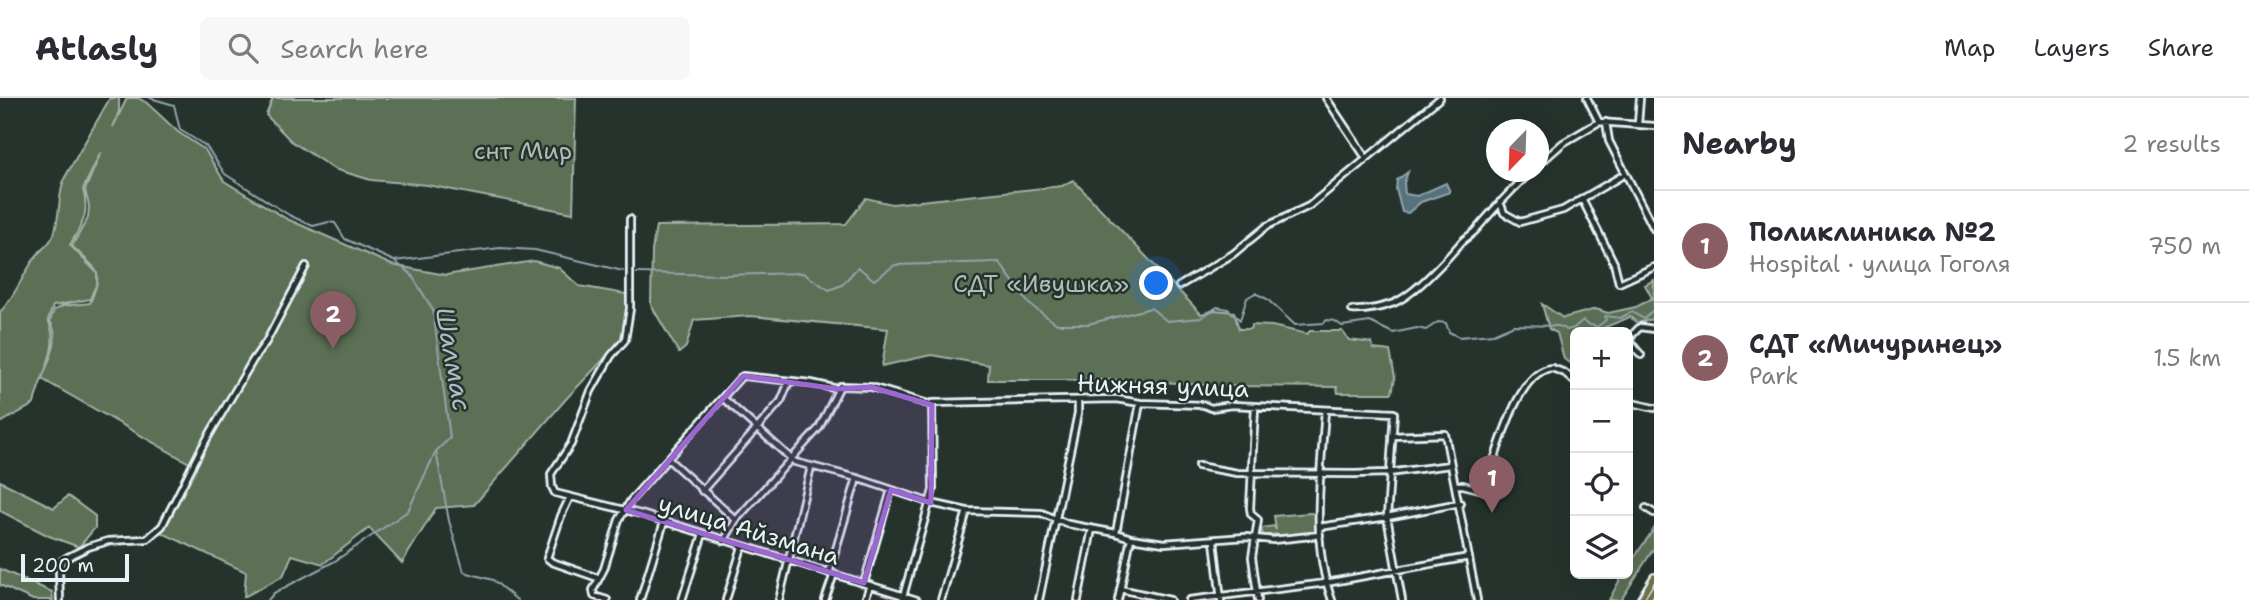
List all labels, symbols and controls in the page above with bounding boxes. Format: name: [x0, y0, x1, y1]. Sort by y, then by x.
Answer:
search box: [200, 17, 690, 80]
text: Atlasly: [35, 26, 158, 71]
icon: search: [224, 29, 262, 67]
text: Search here: [280, 31, 429, 66]
text: Map: [1944, 32, 1995, 64]
text: Layers: [2033, 32, 2110, 64]
text: Share: [2148, 32, 2214, 64]
north arrow: [1486, 119, 1549, 182]
text: Nearby: [1682, 123, 1797, 164]
text: 2 results: [2122, 129, 2221, 159]
park label: снт Мир: [474, 135, 572, 167]
text: Поликлиника №2: [1749, 214, 1996, 249]
text: 1: [1700, 231, 1710, 261]
text: 750 m: [2148, 231, 2221, 261]
text: Hospital · улица Гоголя: [1749, 249, 2011, 279]
your location: [1139, 266, 1173, 300]
park label: СДТ «Ивушка»: [953, 268, 1129, 300]
pin: 2: [310, 291, 356, 349]
water label: Шалмас: [428, 304, 480, 414]
text: СДТ «Мичуринец»: [1749, 326, 2002, 361]
map controls: [1570, 327, 1633, 579]
button: +: [1570, 327, 1633, 390]
text: 2: [1697, 343, 1713, 373]
text: 1.5 km: [2153, 343, 2221, 373]
text: Park: [1749, 361, 1798, 391]
street label: Нижняя улица: [1076, 367, 1250, 405]
button: −: [1570, 390, 1633, 453]
button: locate: [1570, 453, 1633, 516]
pin: 1: [1469, 455, 1515, 513]
street label: улица Айзмана: [654, 487, 844, 573]
button: layers: [1570, 516, 1633, 579]
scale bar: [21, 551, 130, 583]
text: 200 m: [32, 553, 94, 578]

